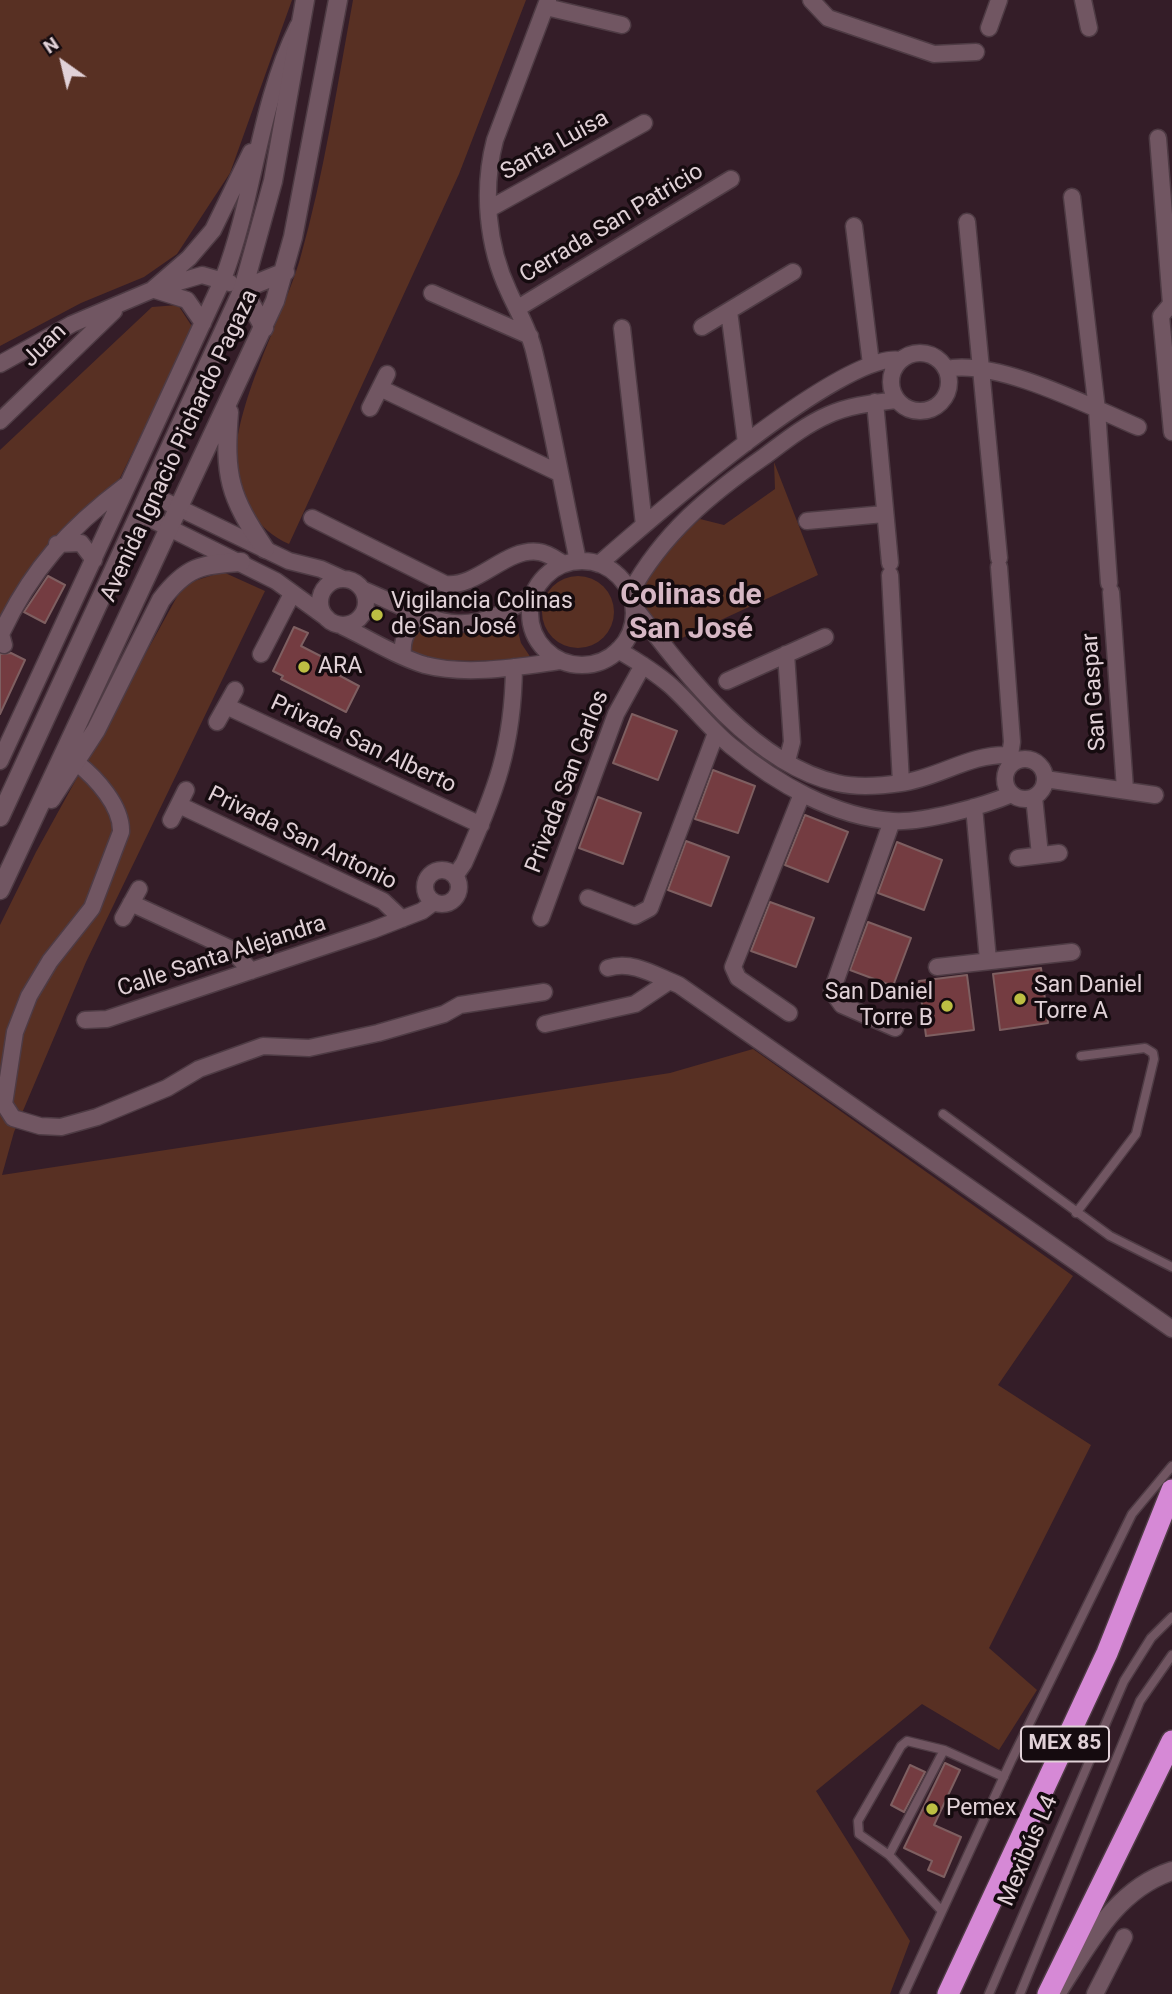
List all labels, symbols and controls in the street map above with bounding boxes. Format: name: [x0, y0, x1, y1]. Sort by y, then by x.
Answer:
north arrow: [28, 28, 98, 98]
text: N: [39, 32, 63, 58]
street label: Santa Luisa: [496, 105, 614, 187]
street label: Cerrada San Patricio: [515, 158, 709, 290]
street label: Avenida Ignacio Pichardo Pagaza: [95, 286, 265, 606]
street label: Juan: [17, 319, 73, 373]
district label: Colinas de San José: [620, 578, 762, 648]
place label: Vigilancia Colinas de San José: [391, 588, 573, 642]
marker: Vigilancia Colinas de San José: [369, 607, 385, 623]
street label: San Gaspar: [1077, 632, 1113, 752]
place label: ARA: [318, 653, 362, 681]
marker: ARA: [296, 659, 312, 675]
street label: Privada San Carlos: [521, 687, 615, 877]
street label: Privada San Alberto: [266, 690, 460, 800]
street label: Privada San Antonio: [203, 781, 401, 897]
street label: Calle Santa Alejandra: [114, 910, 330, 1004]
place label: San Daniel Torre A: [1034, 972, 1142, 1026]
place label: San Daniel Torre B: [825, 979, 933, 1033]
marker: San Daniel Torre A: [1012, 991, 1028, 1007]
marker: San Daniel Torre B: [939, 998, 955, 1014]
road number: MEX 85: [1021, 1726, 1109, 1762]
street label: Mexibús L4: [993, 1791, 1065, 1911]
place label: Pemex: [946, 1795, 1016, 1823]
marker: Pemex: [924, 1801, 940, 1817]

